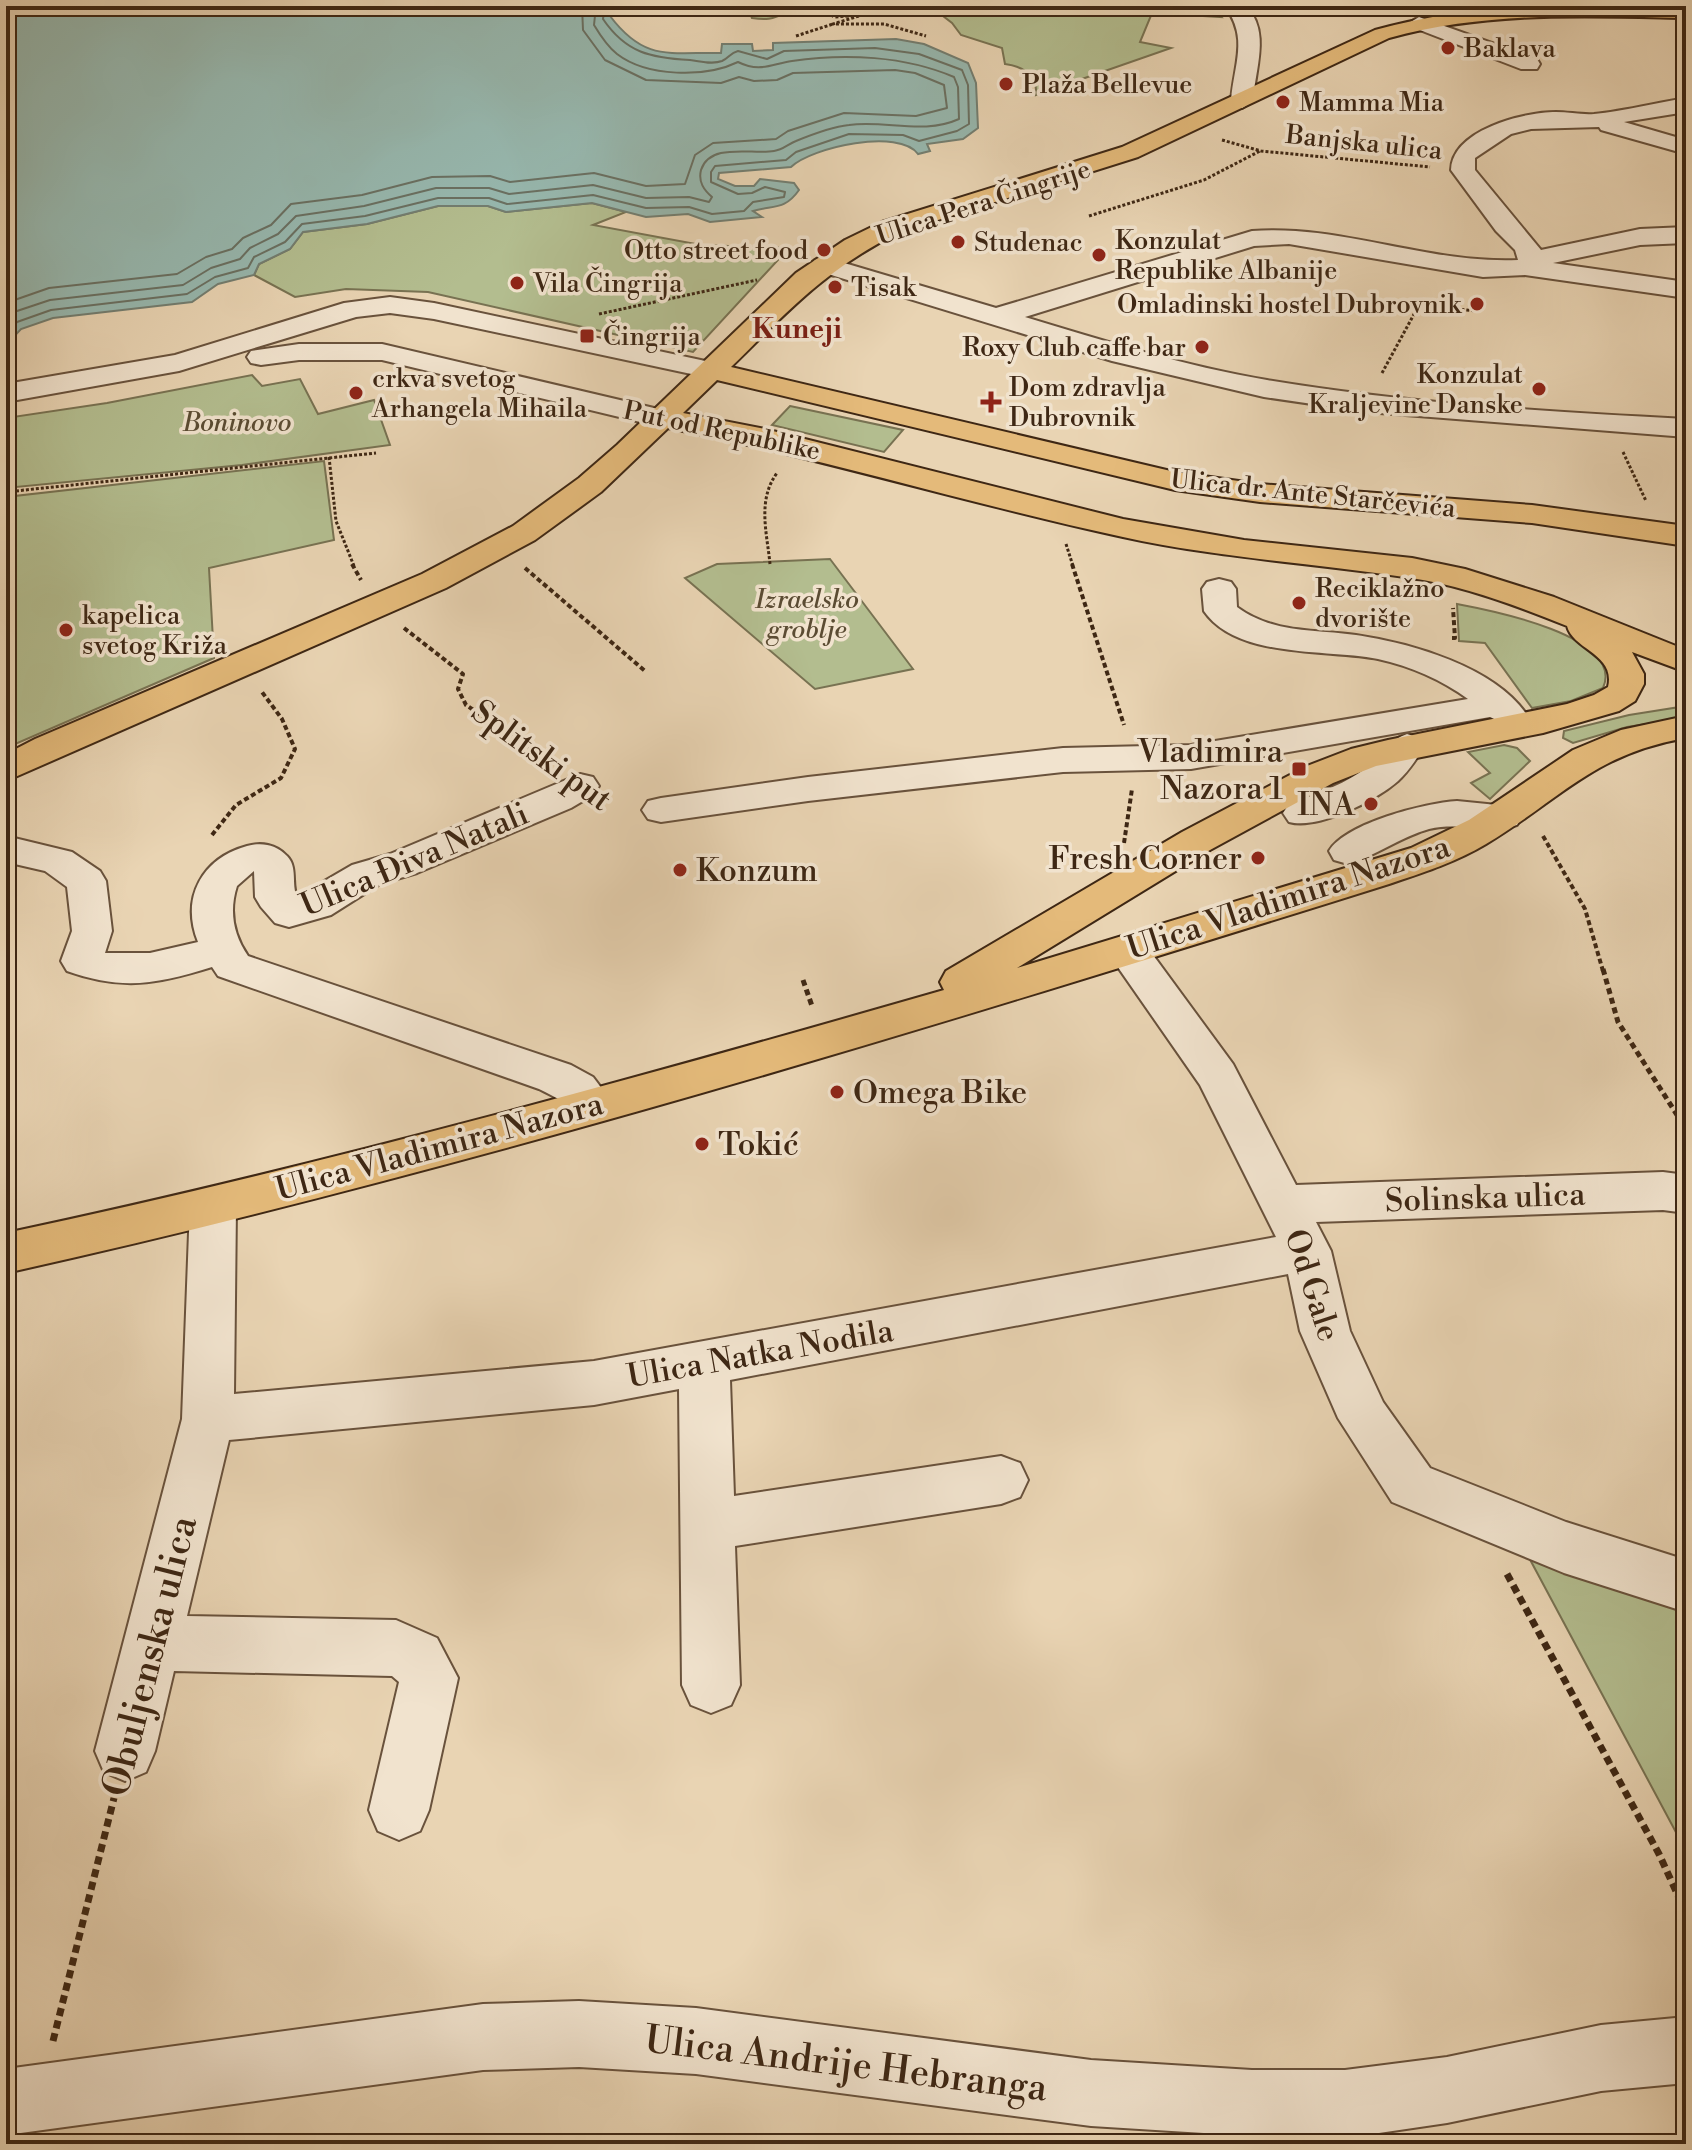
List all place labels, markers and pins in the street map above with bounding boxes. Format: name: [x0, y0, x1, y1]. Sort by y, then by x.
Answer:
place label: Baklava: [1463, 33, 1556, 65]
marker: Baklava: [1439, 39, 1457, 57]
place label: Plaža Bellevue: [1022, 69, 1192, 101]
marker: Plaža Bellevue: [997, 75, 1015, 93]
place label: Mamma Mia: [1299, 87, 1445, 119]
marker: Mamma Mia: [1274, 93, 1292, 111]
place label: Konzulat Republike Albanije: [1115, 225, 1337, 287]
place label: Studenac: [974, 227, 1083, 259]
marker: Studenac: [949, 233, 967, 251]
place label: Otto street food: [624, 235, 808, 267]
marker: Otto street food: [815, 241, 833, 259]
marker: Konzulat Republike Albanije: [1090, 246, 1108, 264]
place label: Vila Čingrija: [532, 266, 683, 300]
place label: Tisak: [851, 272, 917, 304]
marker: Vila Čingrija: [508, 274, 526, 292]
marker: Tisak: [826, 278, 844, 296]
place label: Omladinski hostel Dubrovnik: [1117, 289, 1462, 321]
marker: Omladinski hostel Dubrovnik: [1468, 295, 1486, 313]
place label: Čingrija: [603, 319, 701, 353]
marker: Čingrija: [578, 327, 596, 345]
place label: Roxy Club caffe bar: [962, 332, 1186, 364]
marker: Roxy Club caffe bar: [1193, 338, 1211, 356]
place label: Konzulat Kraljevine Danske: [1308, 359, 1523, 421]
place label: crkva svetog Arhangela Mihaila: [371, 363, 588, 425]
place label: Dom zdravlja Dubrovnik: [1009, 372, 1166, 434]
marker: Konzulat Kraljevine Danske: [1530, 380, 1548, 398]
marker: crkva svetog Arhangela Mihaila: [347, 384, 365, 402]
marker: Dom zdravlja Dubrovnik: [980, 391, 1002, 413]
place label: Reciklažno dvorište: [1315, 573, 1445, 635]
marker: Reciklažno dvorište: [1290, 594, 1308, 612]
place label: kapelica svetog Križa: [82, 600, 228, 662]
marker: kapelica svetog Križa: [57, 621, 75, 639]
place label: Vladimira Nazora 1: [1136, 732, 1284, 809]
marker: Vladimira Nazora 1: [1290, 760, 1308, 778]
place label: INA: [1297, 785, 1356, 825]
marker: INA: [1362, 795, 1380, 813]
place label: Fresh Corner: [1049, 839, 1242, 879]
marker: Fresh Corner: [1249, 849, 1267, 867]
place label: Konzum: [696, 851, 818, 891]
marker: Konzum: [671, 861, 689, 879]
place label: Omega Bike: [853, 1073, 1027, 1113]
marker: Omega Bike: [828, 1083, 846, 1101]
place label: Tokić: [718, 1125, 799, 1165]
marker: Tokić: [693, 1135, 711, 1153]

